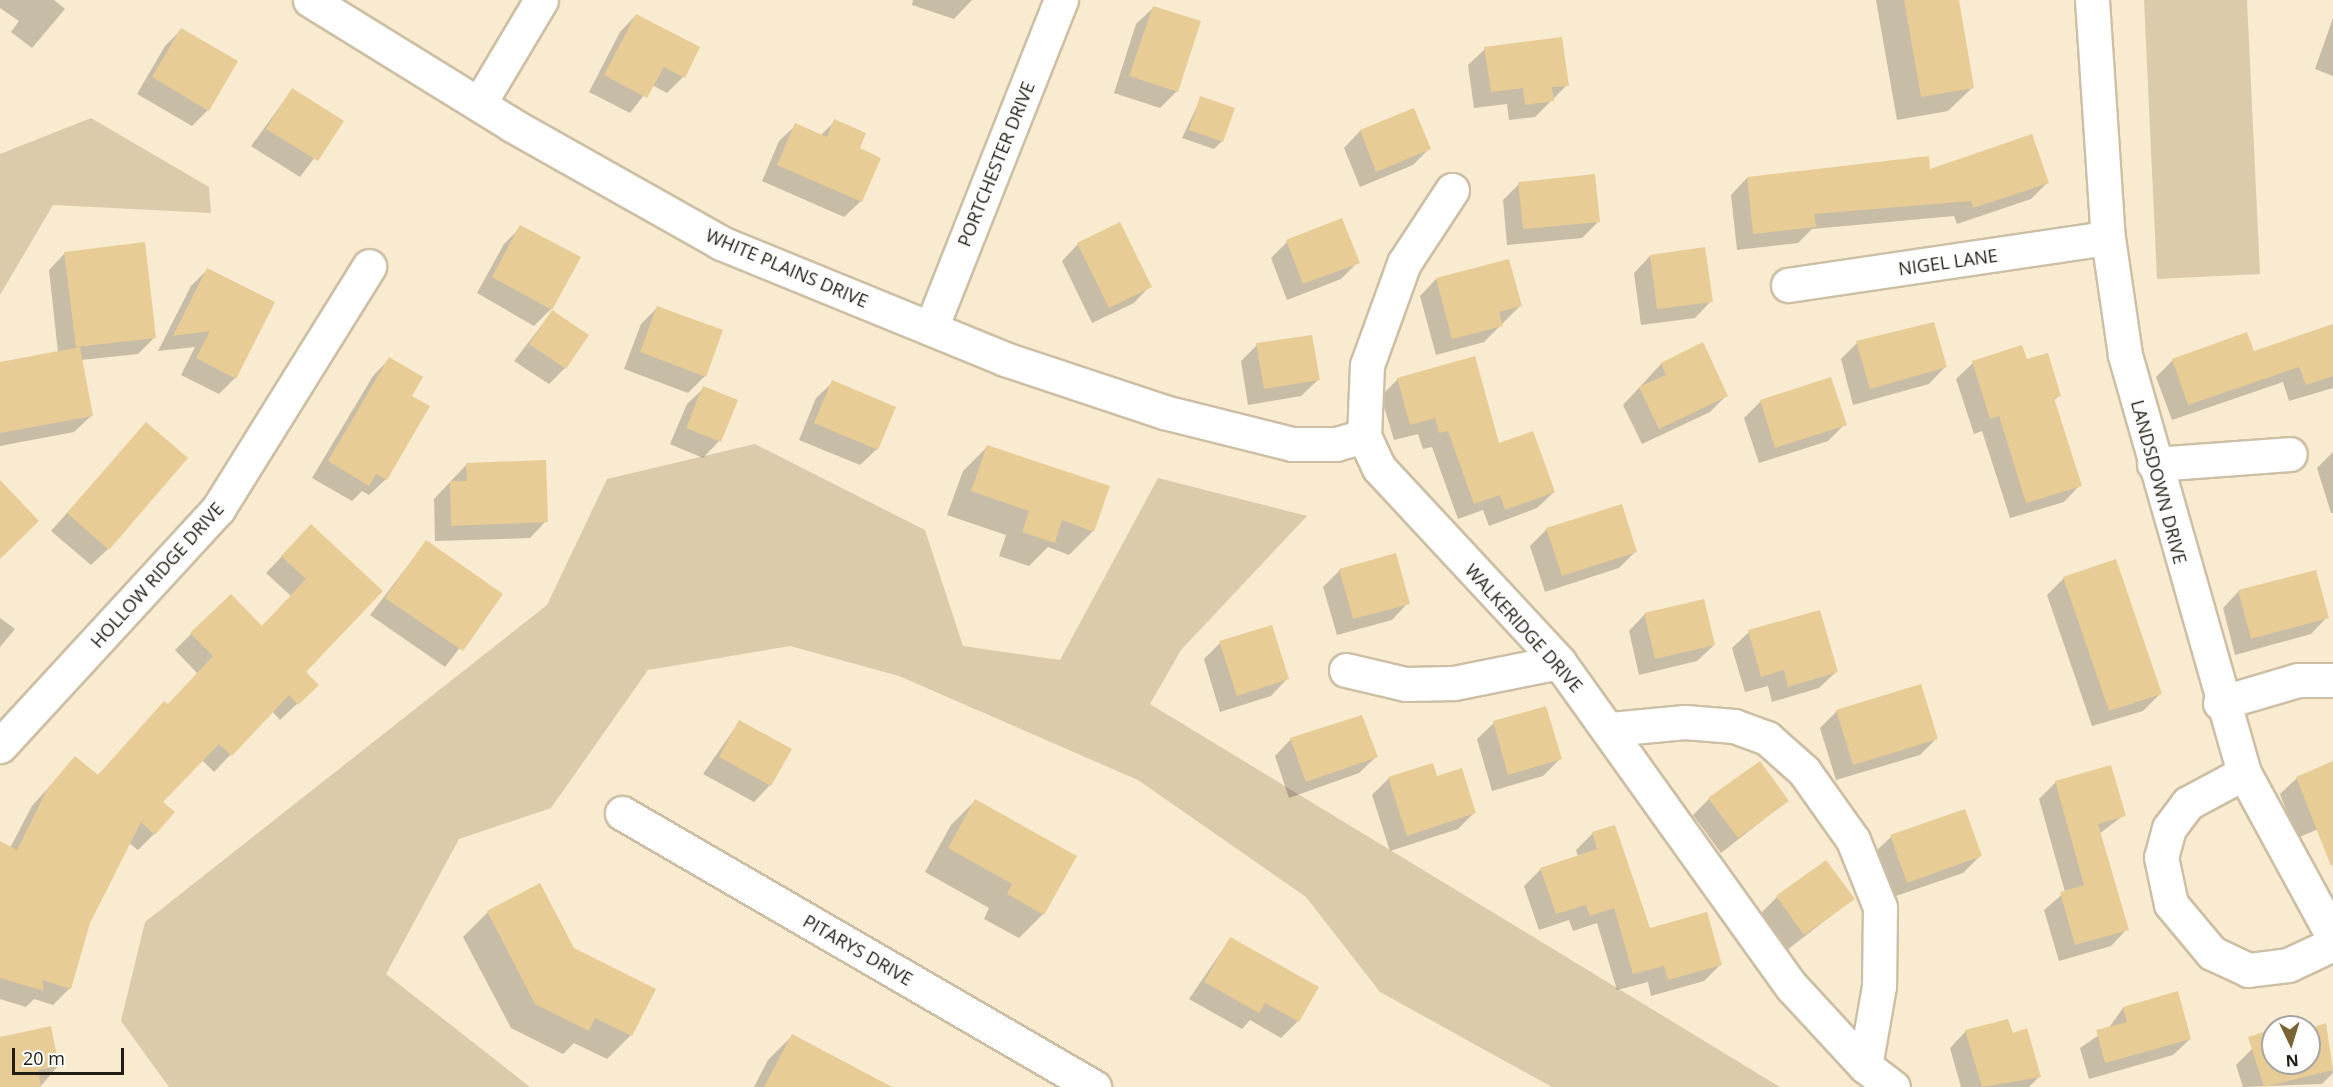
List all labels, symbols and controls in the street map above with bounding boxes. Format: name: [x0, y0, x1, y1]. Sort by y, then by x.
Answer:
street label: PORTCHESTER DRIVE: [953, 78, 1039, 250]
street label: WHITE PLAINS DRIVE: [703, 224, 871, 312]
street label: NIGEL LANE: [1897, 244, 1999, 280]
street label: LANDSDOWN DRIVE: [2127, 398, 2191, 566]
street label: HOLLOW RIDGE DRIVE: [86, 498, 228, 652]
street label: WALKERIDGE DRIVE: [1461, 559, 1587, 697]
street label: PITARYS DRIVE: [799, 910, 917, 990]
north arrow: [2261, 1015, 2321, 1075]
scale bar: [15, 1036, 128, 1074]
text: 20 m: [23, 1046, 65, 1070]
text: N: [2285, 1050, 2299, 1072]

